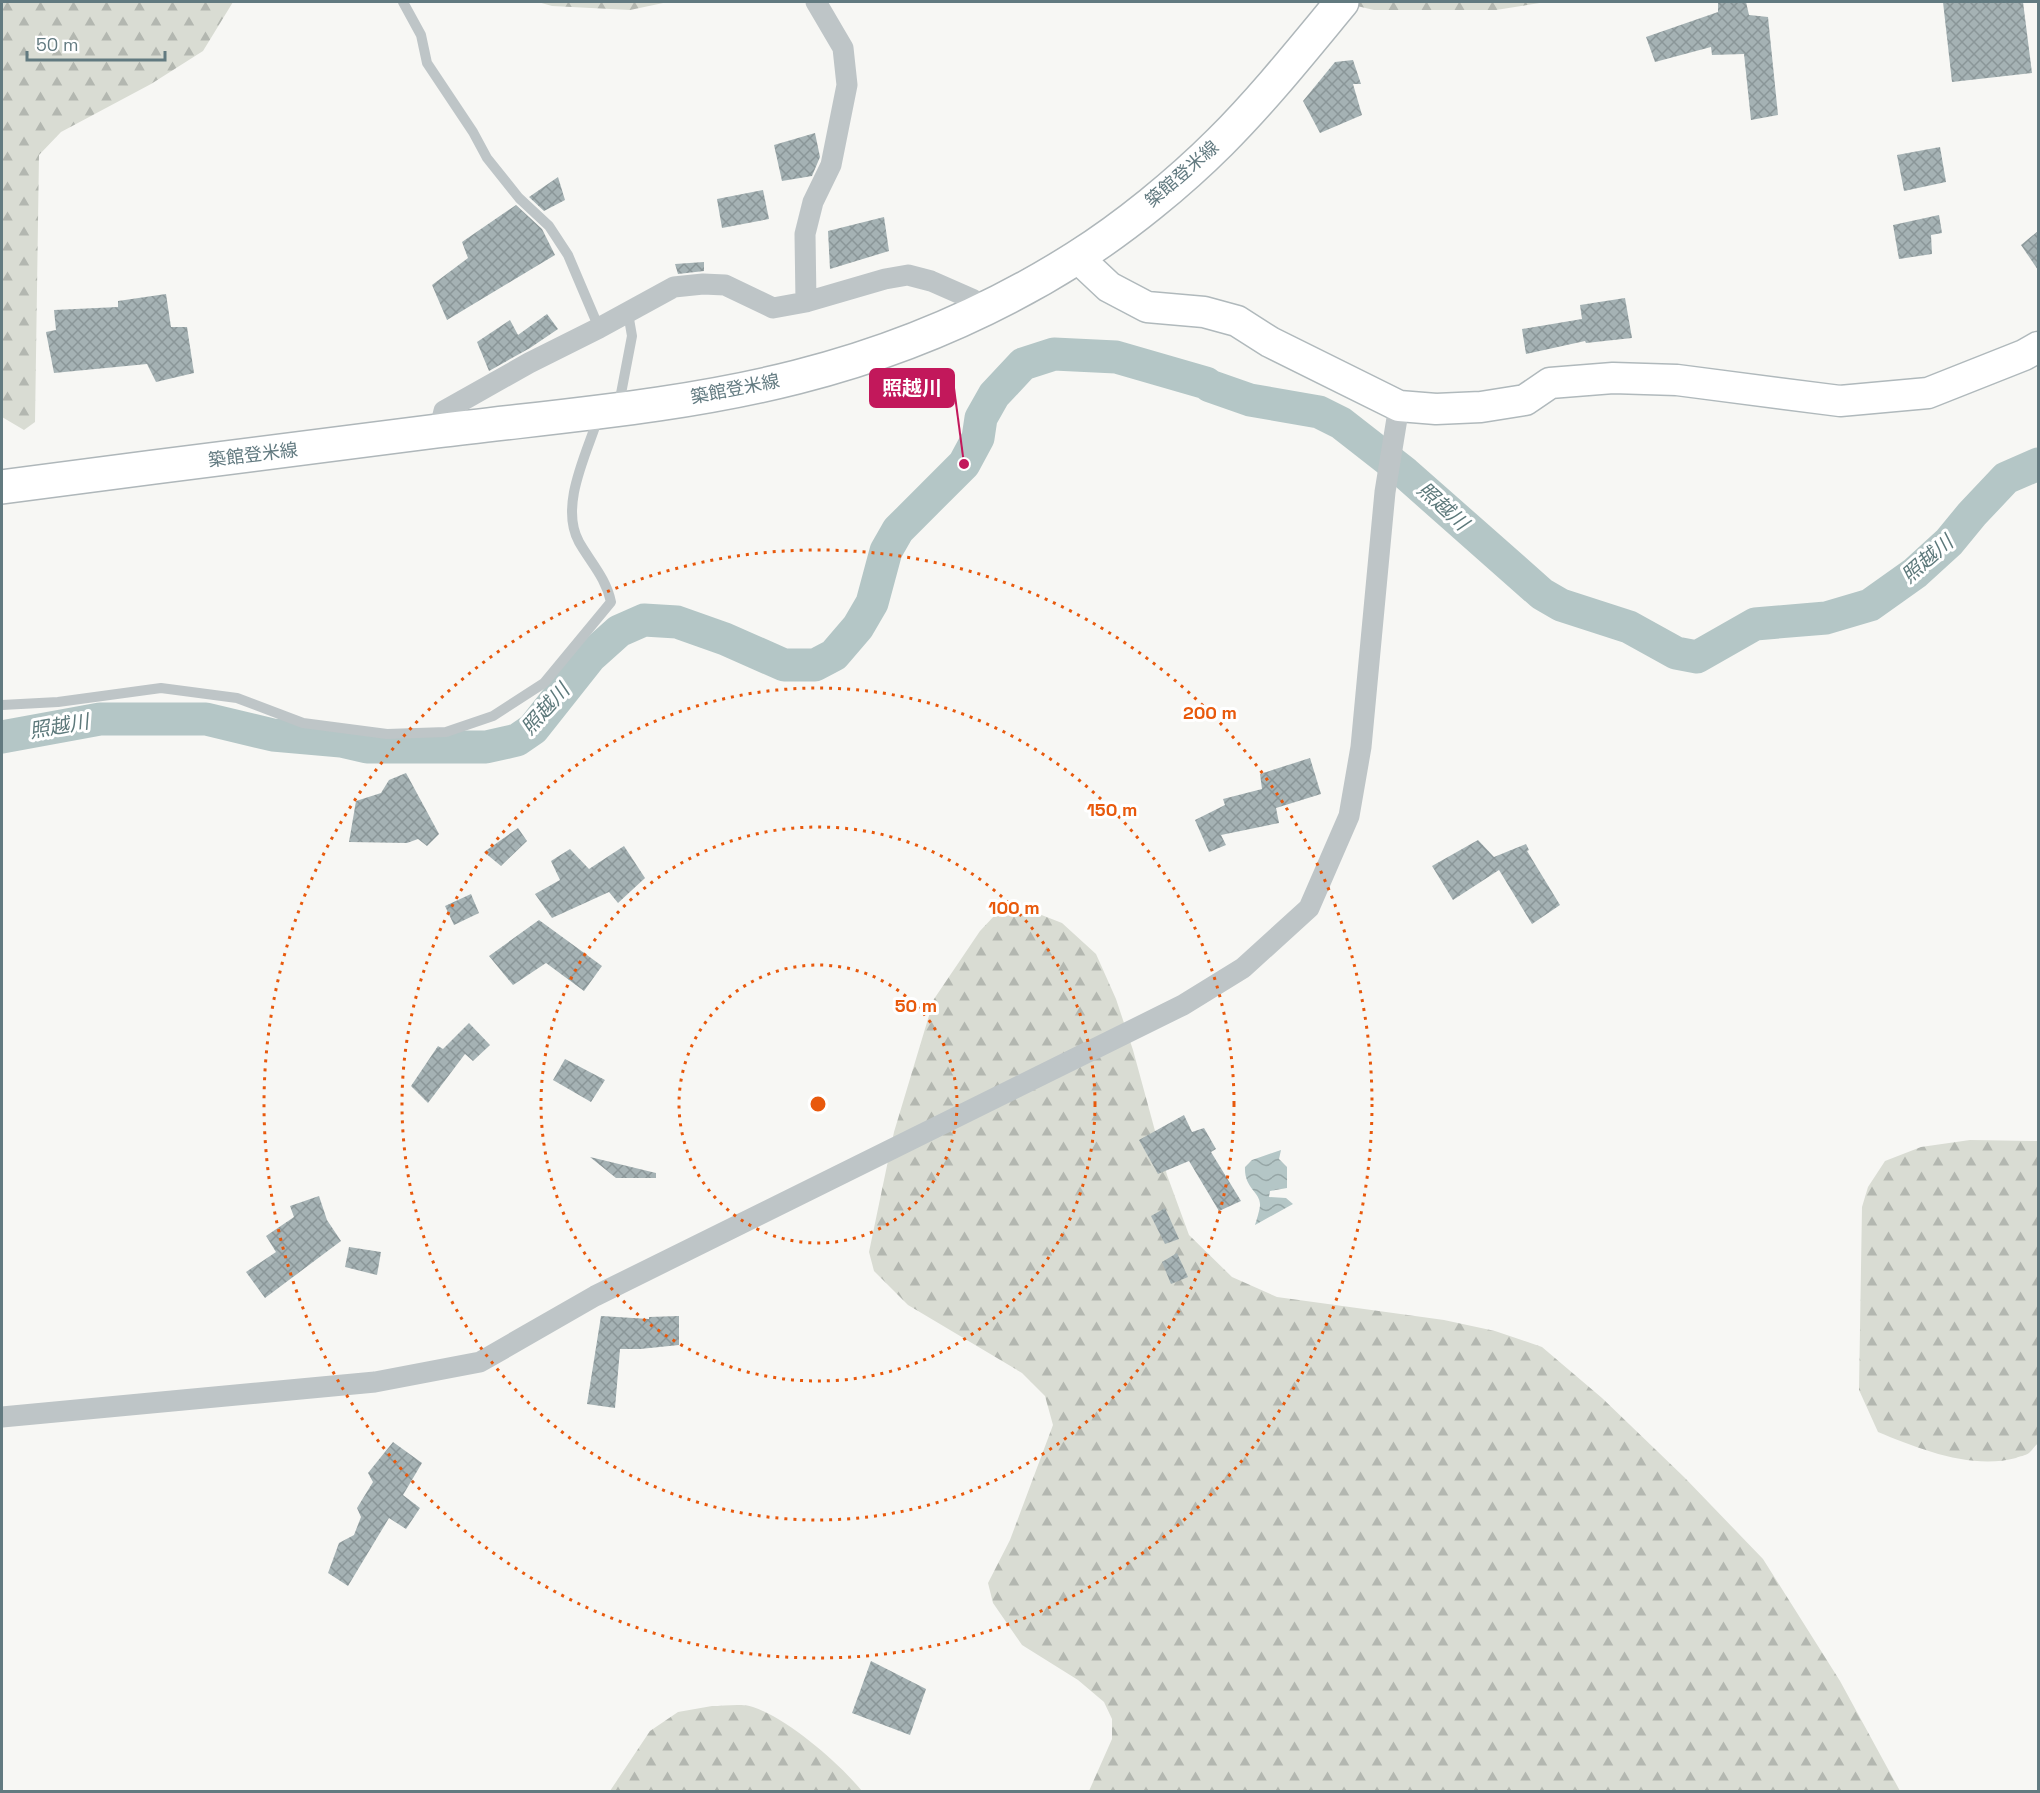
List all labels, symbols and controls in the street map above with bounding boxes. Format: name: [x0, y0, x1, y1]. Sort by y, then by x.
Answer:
scale bar: [27, 24, 165, 62]
text: 50 m: [36, 33, 78, 56]
street label: 築館登米線: [1140, 135, 1223, 212]
street label: 築館登米線: [689, 369, 781, 408]
callout: 照越川: [870, 369, 954, 407]
text: 照越川: [882, 375, 942, 401]
street label: 築館登米線: [207, 438, 299, 471]
water label: 照越川: [1412, 476, 1475, 537]
water label: 照越川: [1896, 528, 1960, 588]
water label: 照越川: [515, 677, 576, 740]
text: 200 m: [1183, 701, 1237, 724]
water label: 照越川: [27, 708, 93, 744]
text: 150 m: [1087, 798, 1137, 821]
text: 100 m: [988, 896, 1040, 919]
text: 50 m: [895, 994, 937, 1017]
centre of rings: [808, 1094, 828, 1114]

